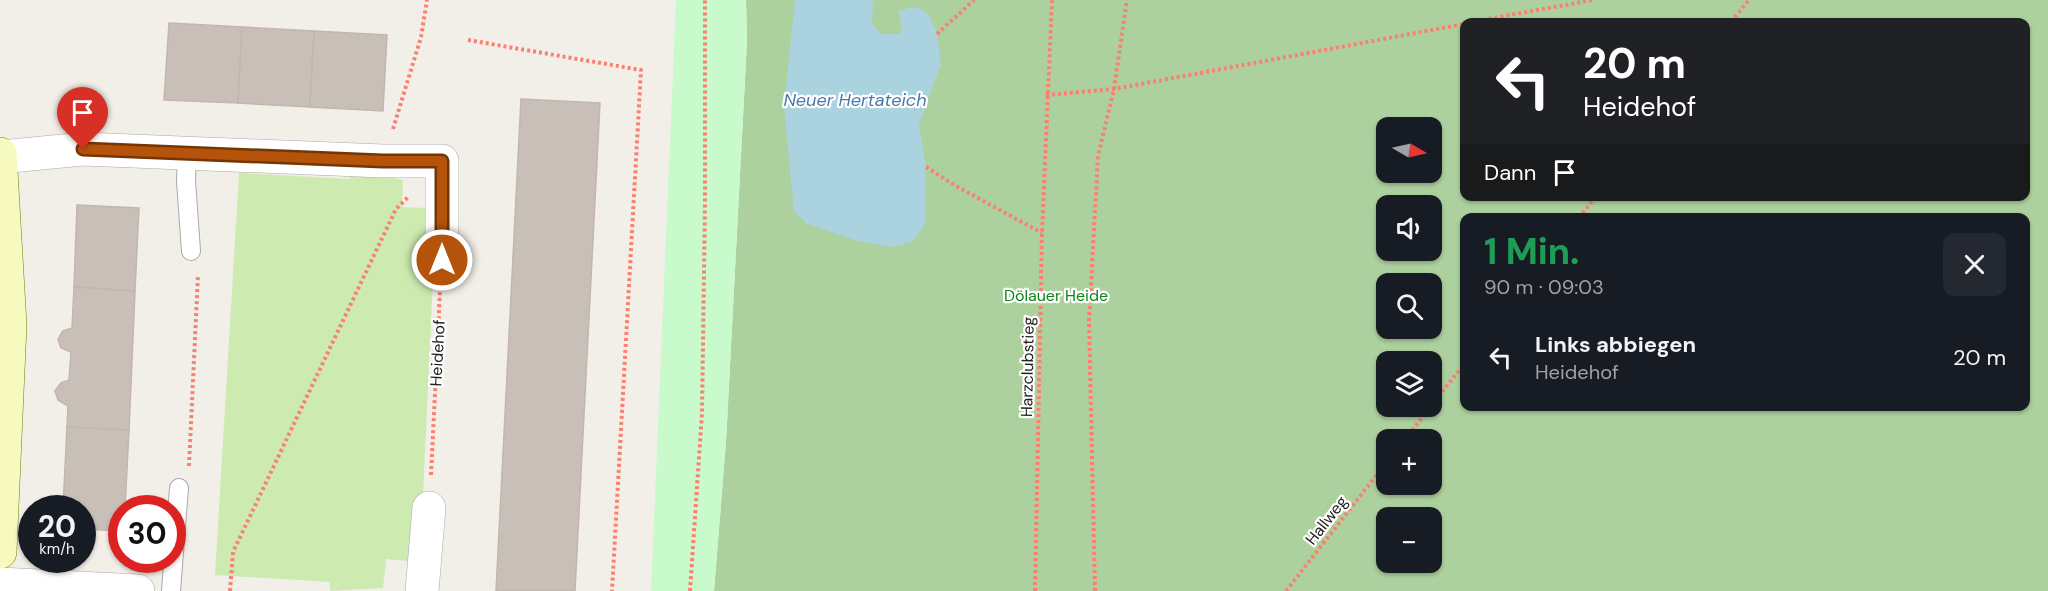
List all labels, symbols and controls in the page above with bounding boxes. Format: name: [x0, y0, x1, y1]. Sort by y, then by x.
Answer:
text: 20 m: [1583, 36, 1686, 91]
icon: left: [1484, 42, 1562, 120]
pin: [57, 87, 108, 149]
water label: Neuer Hertateich: [783, 88, 927, 112]
text: Heidehof: [1583, 89, 1696, 124]
icon: arrive: [66, 96, 99, 129]
north arrow: [1376, 117, 1442, 183]
map controls: [1376, 117, 1442, 573]
icon: arrive: [1548, 156, 1581, 189]
text: Dann: [1484, 158, 1536, 187]
button: sound: [1376, 195, 1442, 261]
position arrow: [410, 228, 474, 292]
text: 1 Min.: [1484, 228, 1579, 275]
button: close: [1943, 233, 2006, 296]
button: search: [1376, 273, 1442, 339]
text: 90 m · 09:03: [1484, 274, 1604, 300]
park label: Dölauer Heide: [1004, 285, 1108, 306]
street label: Harzclubstieg: [1016, 317, 1039, 417]
street label: Heidehof: [425, 319, 450, 387]
text: Links abbiegen: [1535, 330, 1696, 359]
icon: left: [1484, 341, 1517, 374]
text: 20 m: [1953, 343, 2006, 372]
button: layers: [1376, 351, 1442, 417]
text: Heidehof: [1535, 359, 1619, 385]
button: +: [1376, 429, 1442, 495]
street label: Hallweg: [1301, 491, 1352, 549]
speed limit sign: 30: [108, 495, 186, 573]
text: 20: [38, 507, 76, 546]
button: −: [1376, 507, 1442, 573]
text: km/h: [39, 539, 75, 559]

